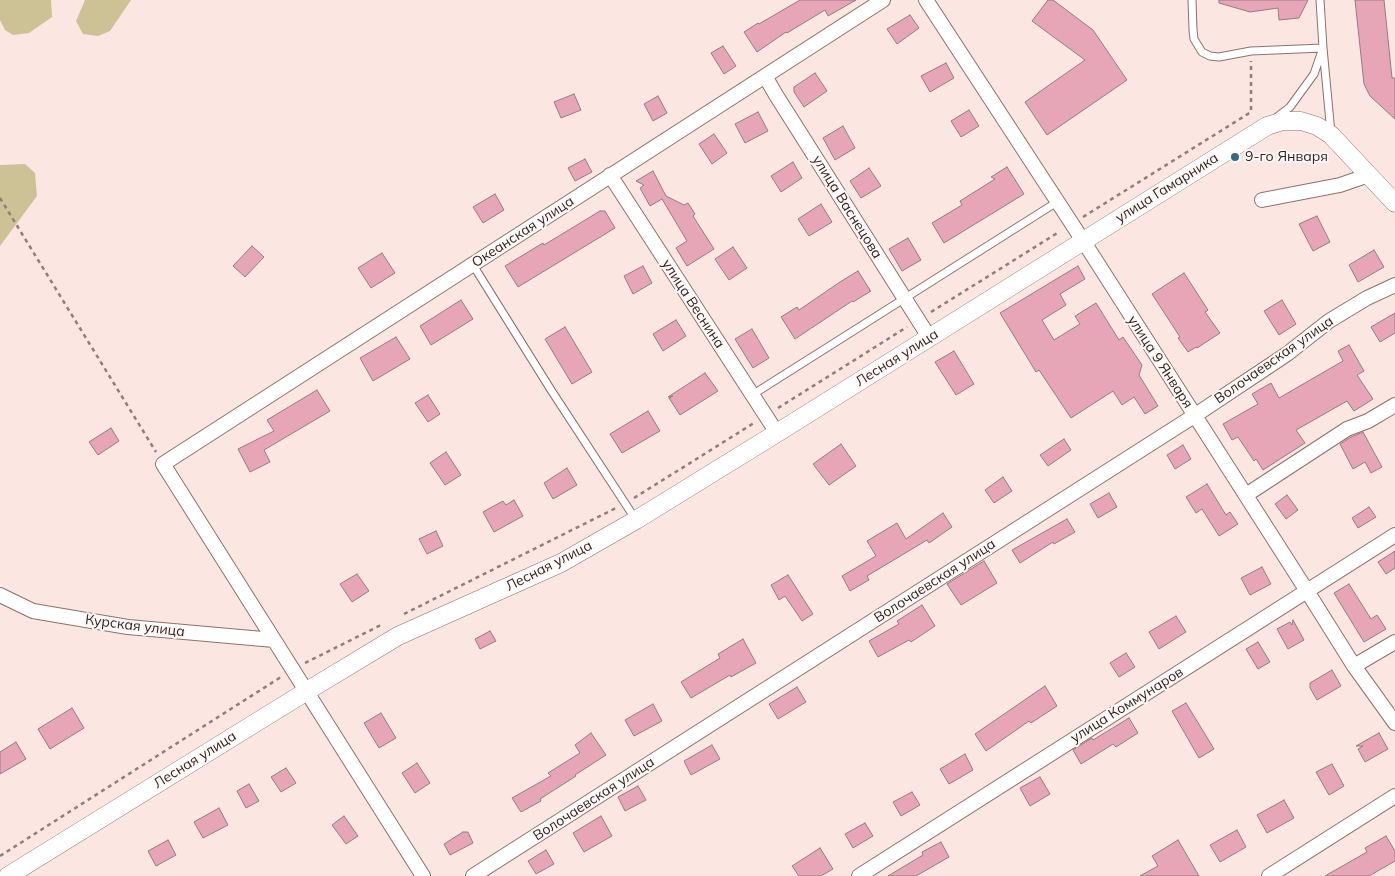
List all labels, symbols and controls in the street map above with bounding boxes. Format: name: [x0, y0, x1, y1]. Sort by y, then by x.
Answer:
place label: 9-го Января: [1245, 149, 1328, 165]
street label: улица Гамарника: [1112, 150, 1222, 226]
marker: 9-го Января: [1229, 151, 1241, 163]
street label: улица Васнецова: [808, 152, 886, 262]
street label: Океанская улица: [469, 193, 577, 271]
street label: улица Веснина: [658, 256, 728, 352]
street label: улица 9 Января: [1124, 313, 1196, 411]
street label: Волочаевская улица: [1211, 313, 1337, 407]
street label: Лесная улица: [852, 326, 942, 390]
street label: Волочаевская улица: [871, 536, 999, 626]
street label: Лесная улица: [503, 537, 595, 595]
street label: Курская улица: [84, 612, 186, 640]
street label: улица Коммунаров: [1068, 664, 1186, 746]
street label: Лесная улица: [150, 728, 240, 792]
street label: Волочаевская улица: [530, 754, 658, 844]

